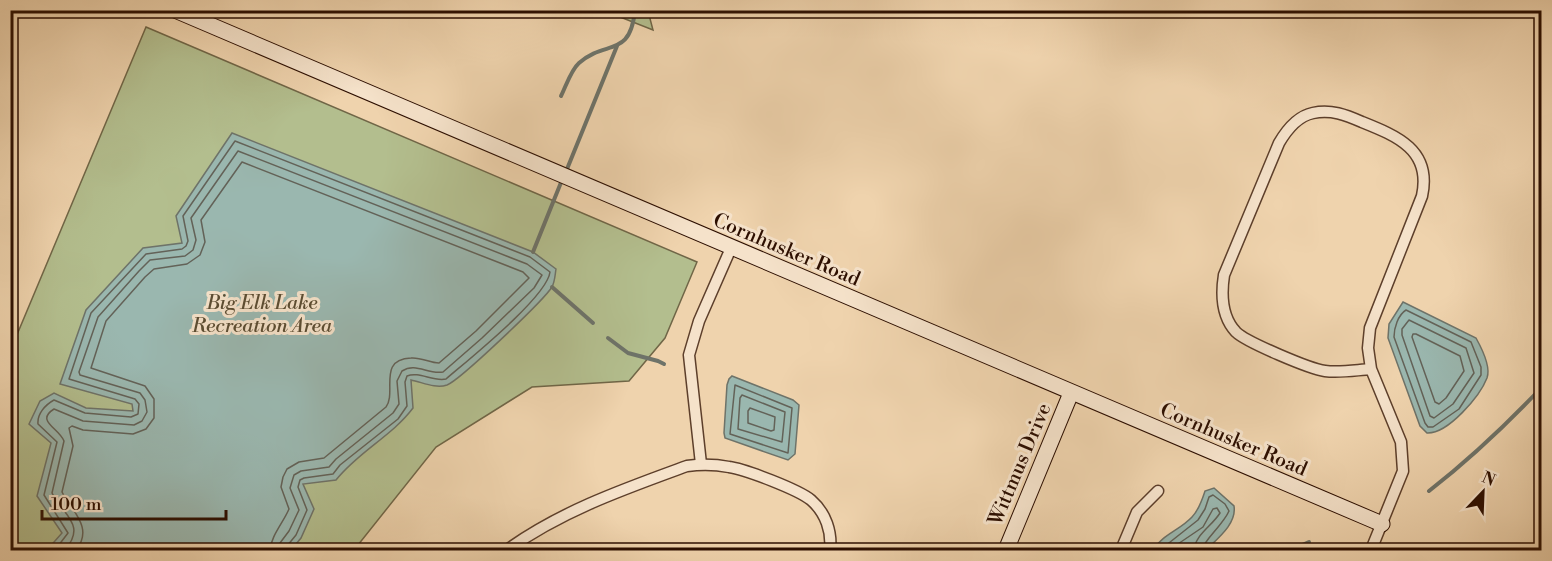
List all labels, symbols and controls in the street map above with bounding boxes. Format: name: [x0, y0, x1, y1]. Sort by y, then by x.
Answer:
street label: Cornhusker Road: [709, 208, 864, 293]
park label: Big Elk Lake Recreation Area: [191, 291, 333, 339]
street label: Cornhusker Road: [1156, 398, 1311, 483]
street label: Wittmus Drive: [983, 400, 1057, 531]
north arrow: [1453, 462, 1513, 522]
text: N: [1479, 467, 1499, 491]
scale bar: [42, 483, 226, 521]
text: 100 m: [51, 493, 102, 516]

